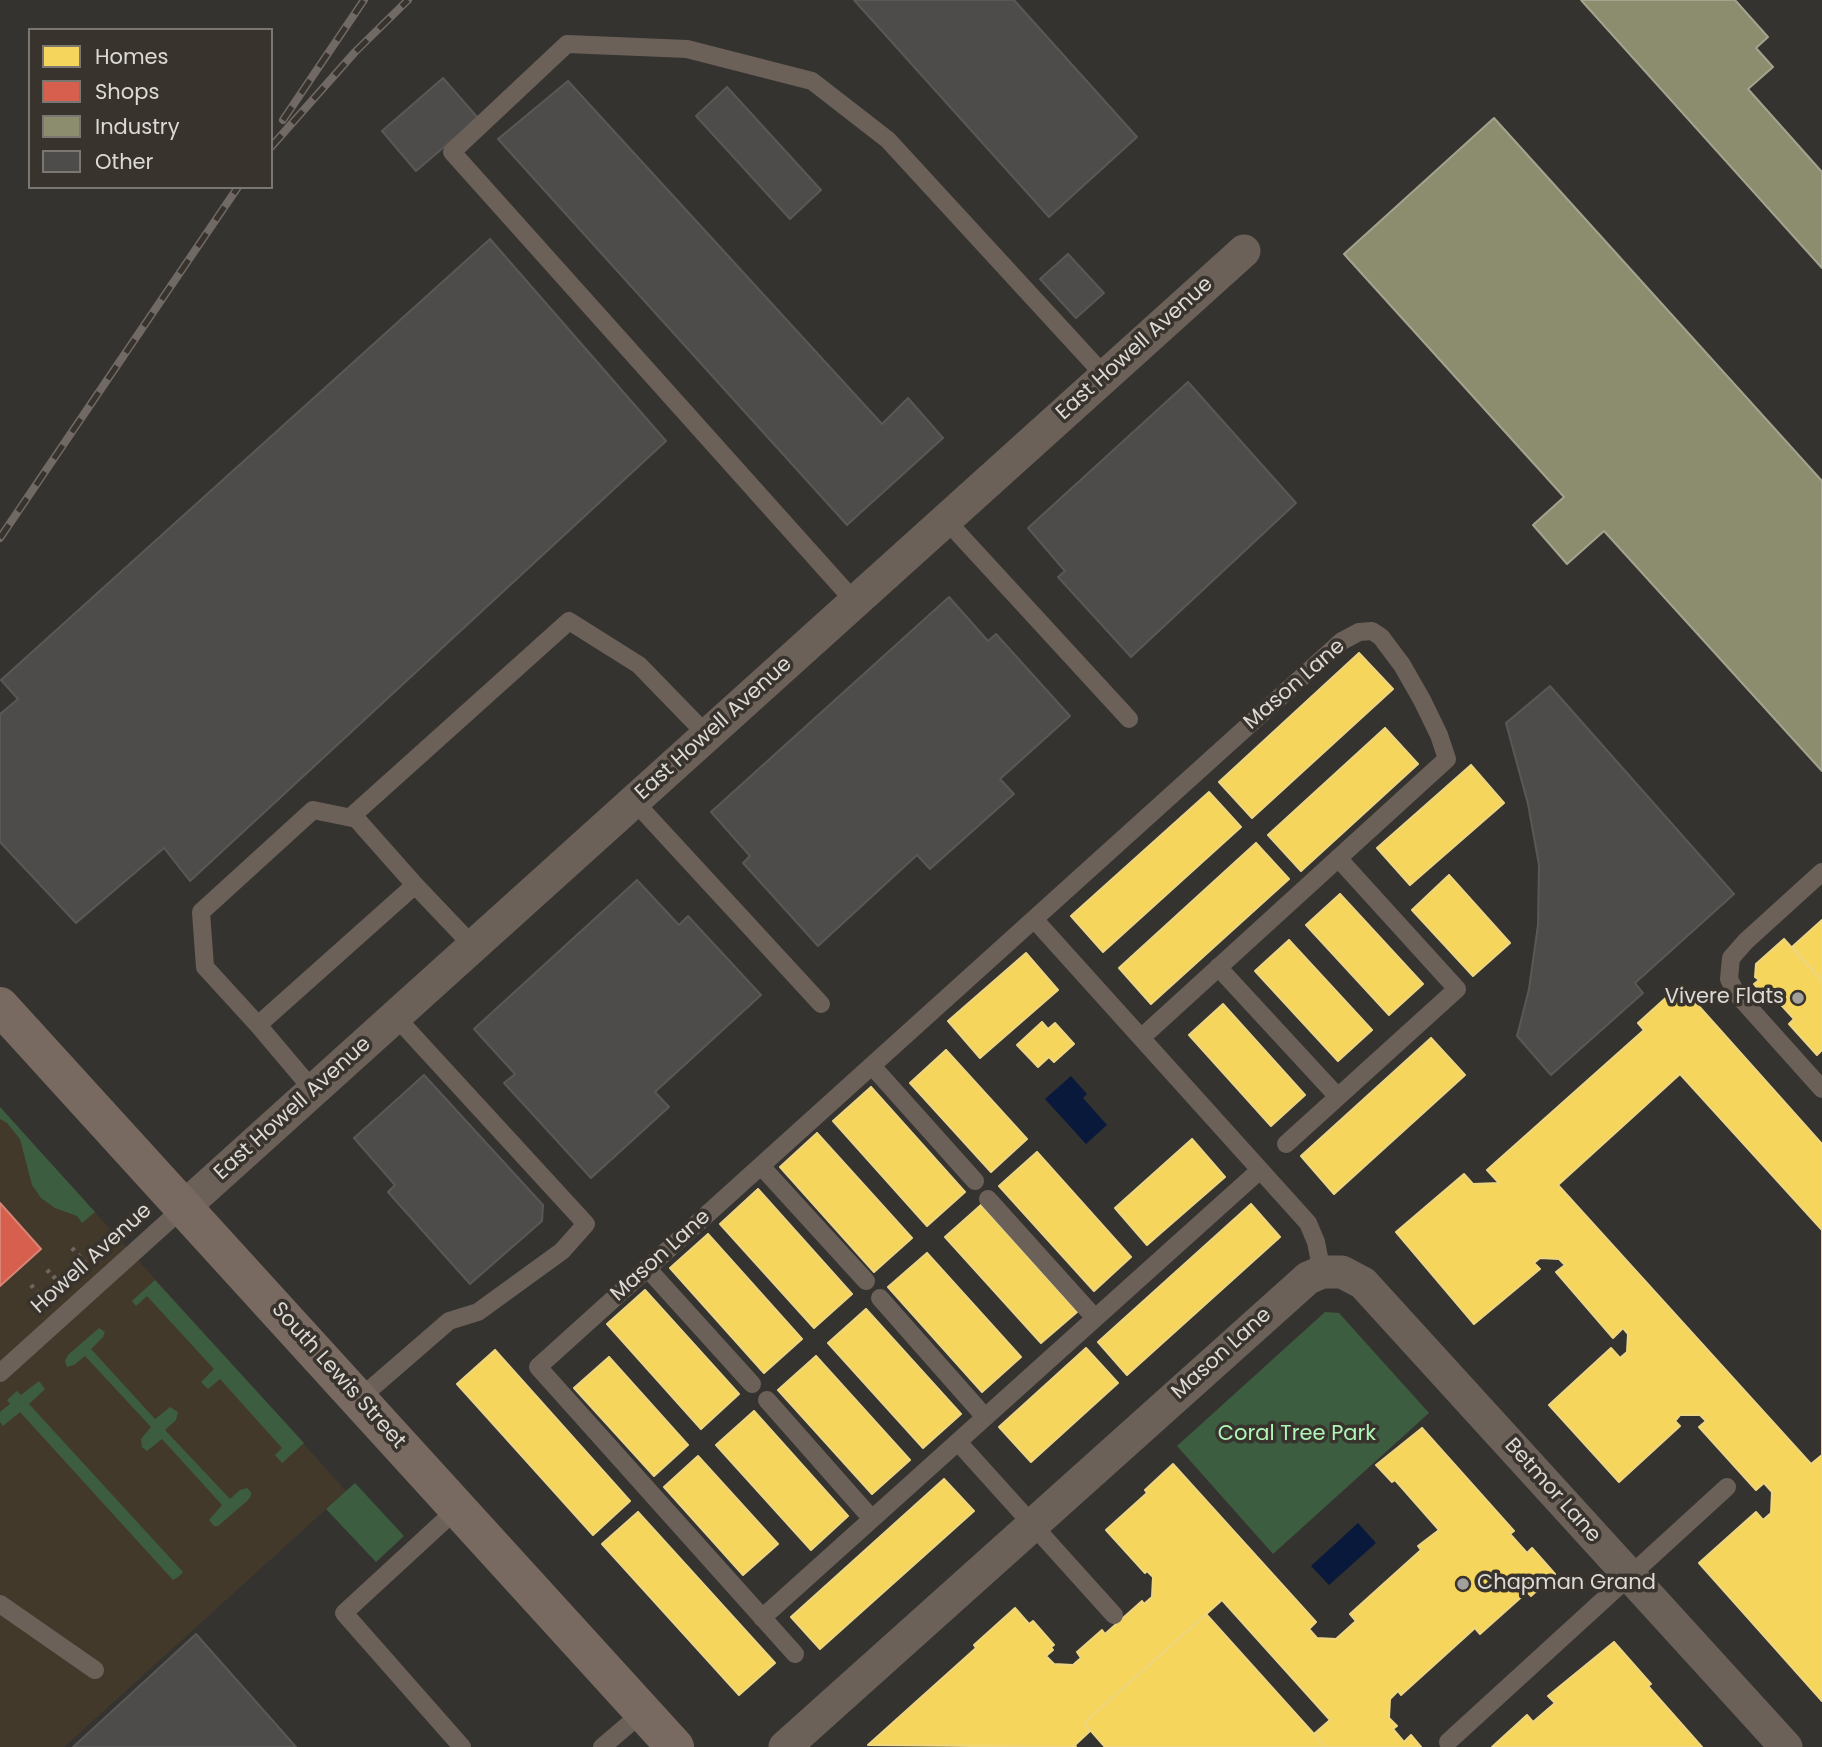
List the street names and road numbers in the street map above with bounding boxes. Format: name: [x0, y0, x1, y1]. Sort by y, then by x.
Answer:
street label: East Howell Avenue: [1051, 272, 1219, 426]
street label: Mason Lane: [1239, 634, 1351, 736]
street label: East Howell Avenue: [630, 652, 798, 806]
street label: East Howell Avenue: [209, 1032, 377, 1186]
street label: Howell Avenue: [27, 1198, 157, 1320]
street label: Mason Lane: [606, 1205, 716, 1307]
street label: South Lewis Street: [266, 1298, 410, 1454]
street label: Mason Lane: [1167, 1303, 1277, 1405]
street label: Betmor Lane: [1499, 1434, 1605, 1548]

